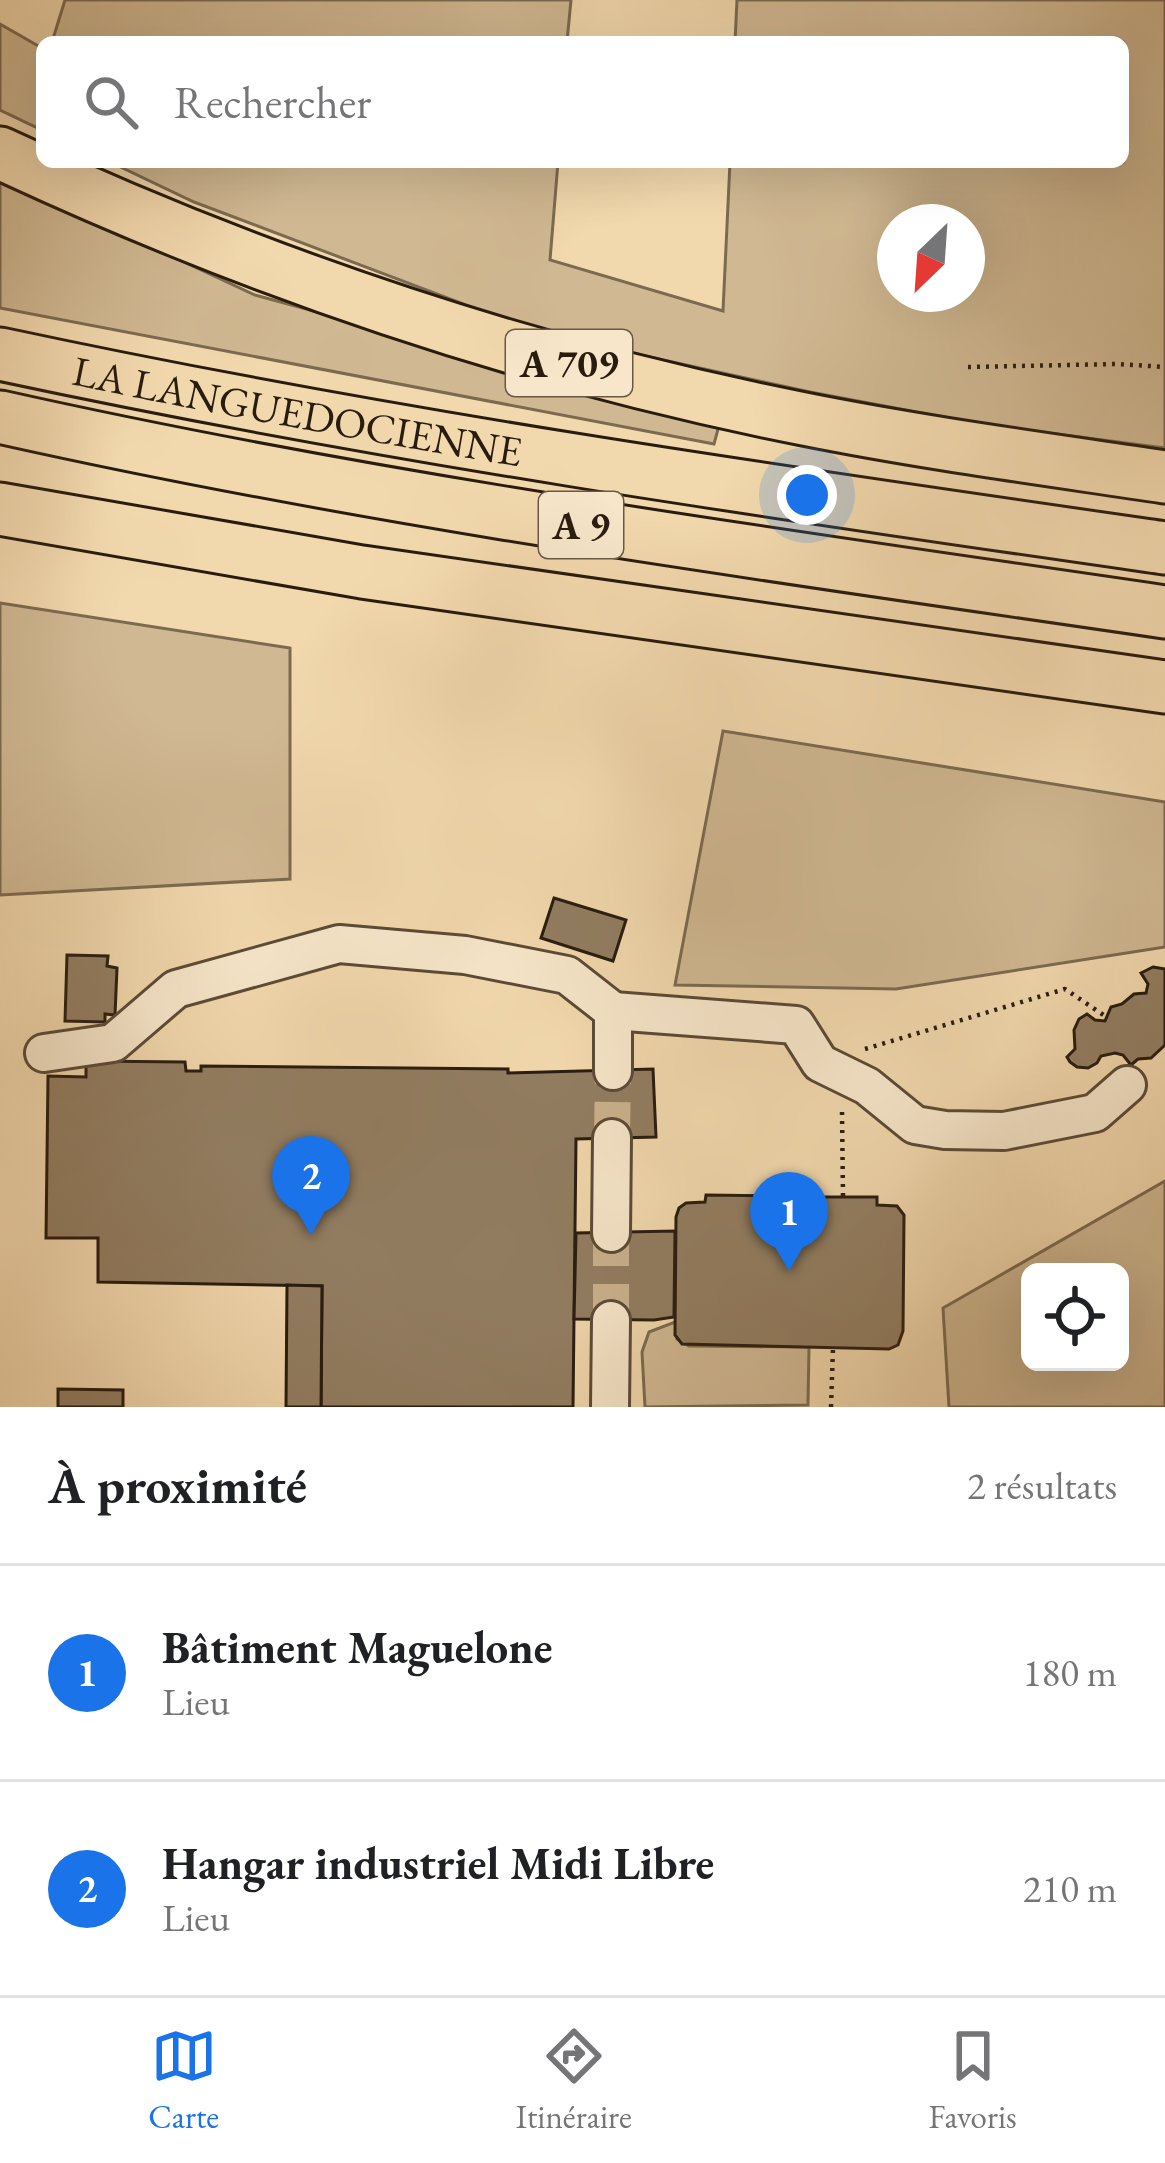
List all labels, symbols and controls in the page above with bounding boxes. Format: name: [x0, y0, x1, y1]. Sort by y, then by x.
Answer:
search box: [36, 36, 1129, 168]
icon: search: [78, 69, 144, 135]
text: Rechercher: [174, 73, 371, 131]
north arrow: [877, 204, 985, 312]
road number: A 709: [506, 330, 632, 396]
street label: LA LANGUEDOCIENNE: [68, 343, 526, 479]
your location: [777, 465, 837, 525]
road number: A 9: [539, 492, 623, 558]
pin: 2: [272, 1136, 350, 1235]
pin: 1: [750, 1172, 828, 1271]
map controls: [1021, 1263, 1129, 1371]
button: locate: [1021, 1263, 1129, 1371]
text: À proximité: [48, 1452, 307, 1518]
text: 2 résultats: [967, 1460, 1117, 1511]
text: Bâtiment Maguelone: [162, 1618, 552, 1676]
text: 1: [77, 1647, 97, 1698]
text: 180 m: [1023, 1647, 1117, 1698]
text: Lieu: [162, 1676, 230, 1727]
text: Hangar industriel Midi Libre: [162, 1834, 714, 1892]
text: 2: [77, 1863, 97, 1914]
text: 210 m: [1023, 1863, 1117, 1914]
text: Lieu: [162, 1892, 230, 1943]
tab: Carte: [148, 2023, 219, 2138]
tab: Itinéraire: [516, 2023, 632, 2138]
tab: Favoris: [929, 2023, 1017, 2138]

